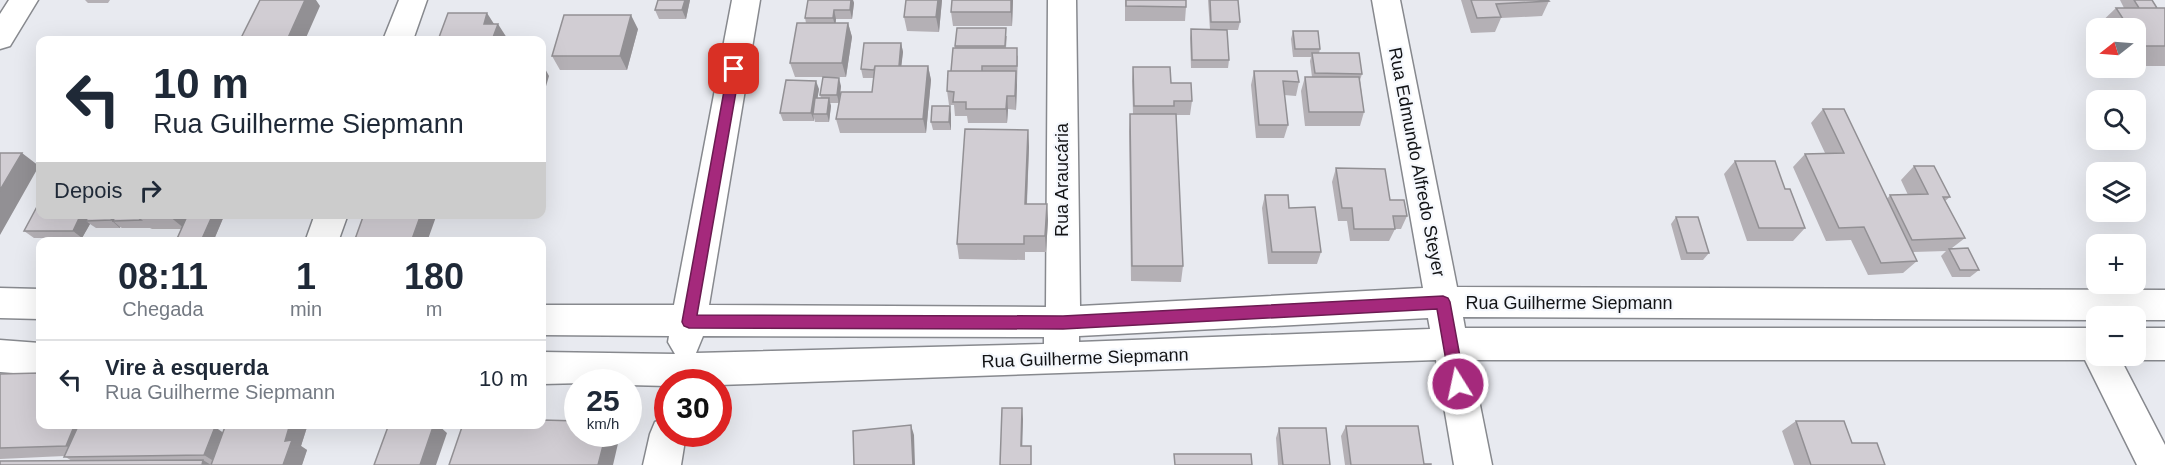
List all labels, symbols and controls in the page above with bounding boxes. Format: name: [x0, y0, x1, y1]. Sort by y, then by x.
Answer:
north arrow: [2086, 18, 2146, 78]
map controls: [2086, 18, 2146, 366]
pin: [708, 43, 759, 94]
street label: Rua Edmundo Alfredo Steyer: [1385, 46, 1449, 278]
icon: arrive: [717, 52, 750, 85]
icon: left: [54, 60, 132, 138]
text: 10 m: [153, 60, 249, 107]
button: search: [2086, 90, 2146, 150]
text: Rua Guilherme Siepmann: [153, 109, 464, 139]
street label: Rua Araucária: [1052, 122, 1072, 237]
button: layers: [2086, 162, 2146, 222]
icon: right: [134, 174, 167, 207]
text: Depois: [54, 178, 122, 203]
button: +: [2086, 234, 2146, 294]
text: 08:11: [118, 256, 208, 297]
text: 1: [296, 256, 316, 297]
text: 180: [404, 256, 464, 297]
street label: Rua Guilherme Siepmann: [1465, 293, 1673, 313]
text: Chegada: [122, 298, 204, 320]
text: min: [290, 298, 322, 320]
text: m: [426, 298, 442, 320]
button: −: [2086, 306, 2146, 366]
street label: Rua Guilherme Siepmann: [981, 344, 1189, 372]
position arrow: [1426, 352, 1490, 416]
text: Vire à esquerda: [105, 355, 268, 380]
icon: left: [54, 363, 87, 396]
text: 10 m: [479, 366, 528, 391]
speed limit sign: 30: [654, 369, 732, 447]
text: Rua Guilherme Siepmann: [105, 381, 335, 403]
text: 25: [586, 384, 620, 417]
text: km/h: [587, 415, 619, 432]

